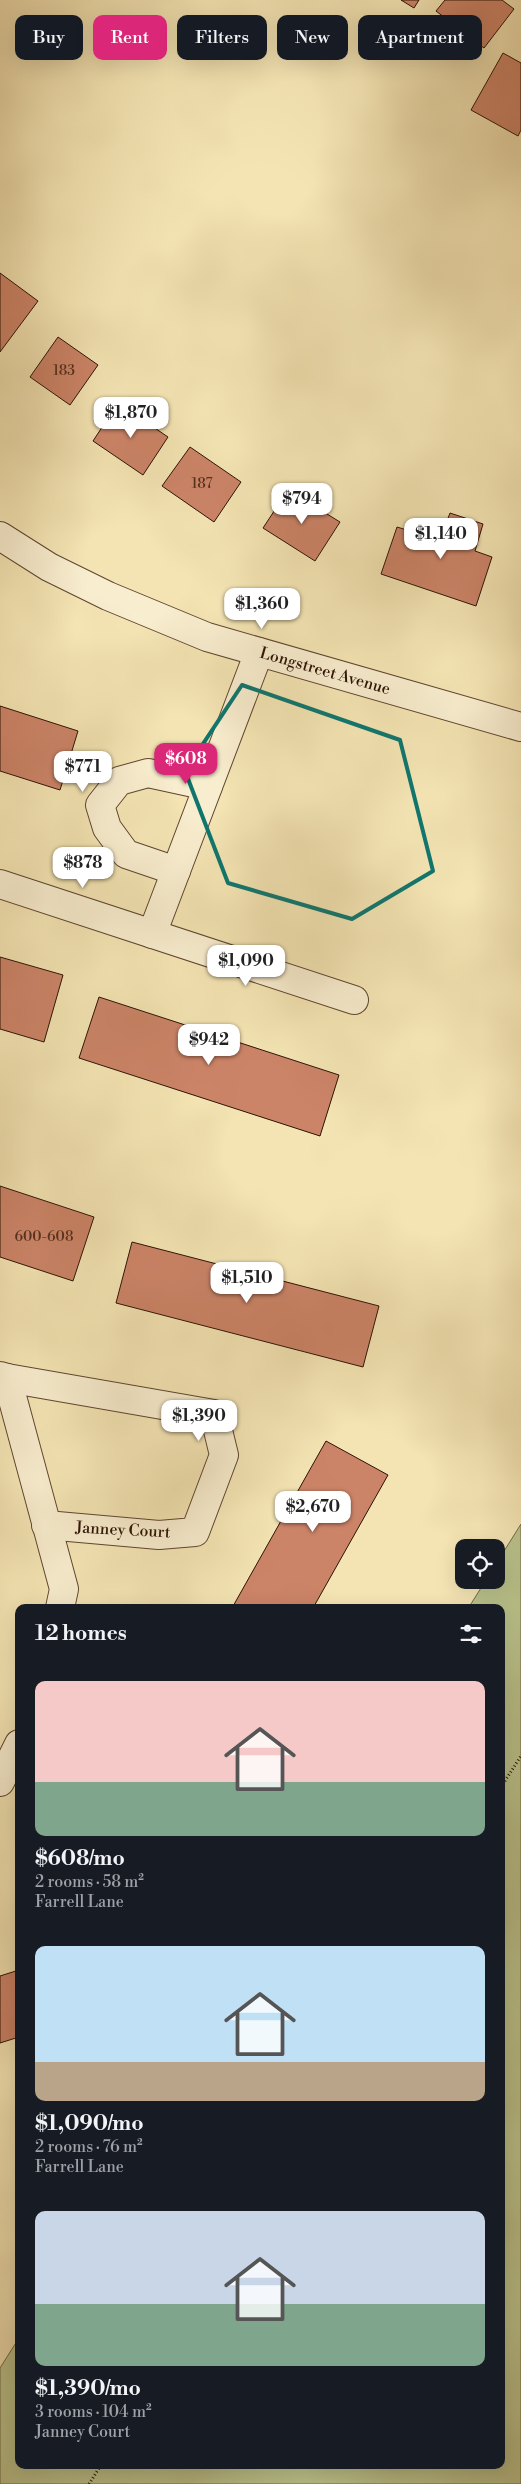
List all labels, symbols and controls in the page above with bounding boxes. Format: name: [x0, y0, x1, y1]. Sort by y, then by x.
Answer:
chip: Buy: [15, 15, 83, 60]
chip: Rent: [93, 15, 167, 60]
chip: Filters: [177, 15, 267, 60]
chip: New: [277, 15, 348, 60]
chip: Apartment: [358, 15, 482, 60]
house number: 183: [53, 362, 75, 380]
pin: $1,870: [90, 396, 172, 439]
text: $1,870: [105, 403, 157, 423]
house number: 187: [191, 475, 213, 493]
pin: $794: [272, 482, 332, 525]
text: $794: [282, 489, 322, 509]
pin: $1,140: [400, 518, 482, 560]
text: $1,140: [415, 524, 467, 544]
pin: $1,360: [221, 588, 303, 630]
text: $1,360: [235, 594, 289, 614]
street label: Longstreet Avenue: [257, 643, 393, 699]
pin: $608: [156, 742, 216, 785]
text: $608: [165, 749, 207, 769]
pin: $771: [53, 750, 113, 793]
text: $771: [65, 757, 101, 777]
pin: $878: [53, 846, 113, 889]
text: $878: [64, 853, 102, 873]
pin: $1,090: [205, 944, 287, 987]
text: $1,090: [218, 951, 274, 971]
pin: $942: [179, 1024, 239, 1066]
text: $942: [189, 1030, 229, 1050]
house number: 600-608: [15, 1228, 73, 1246]
pin: $1,510: [206, 1262, 288, 1304]
text: $1,510: [221, 1268, 273, 1288]
pin: $1,390: [158, 1400, 240, 1442]
text: $1,390: [172, 1406, 226, 1426]
pin: $2,670: [272, 1490, 354, 1533]
text: $2,670: [286, 1497, 340, 1517]
street label: Janney Court: [74, 1517, 171, 1542]
map controls: [455, 1539, 505, 1589]
button: locate: [455, 1539, 505, 1589]
icon: filters: [457, 1620, 485, 1648]
text: 12 homes: [35, 1621, 127, 1647]
icon: home: [215, 1714, 305, 1804]
text: $608/mo: [35, 1846, 125, 1872]
text: 2 rooms · 58 m²: [35, 1872, 144, 1892]
text: Farrell Lane: [35, 1892, 124, 1912]
icon: home: [215, 1979, 305, 2069]
text: $1,090/mo: [35, 2111, 144, 2137]
text: 2 rooms · 76 m²: [35, 2137, 143, 2157]
text: Farrell Lane: [35, 2157, 124, 2177]
icon: home: [215, 2244, 305, 2334]
text: $1,390/mo: [35, 2376, 141, 2402]
text: 3 rooms · 104 m²: [35, 2402, 152, 2422]
text: Janney Court: [35, 2422, 130, 2442]

